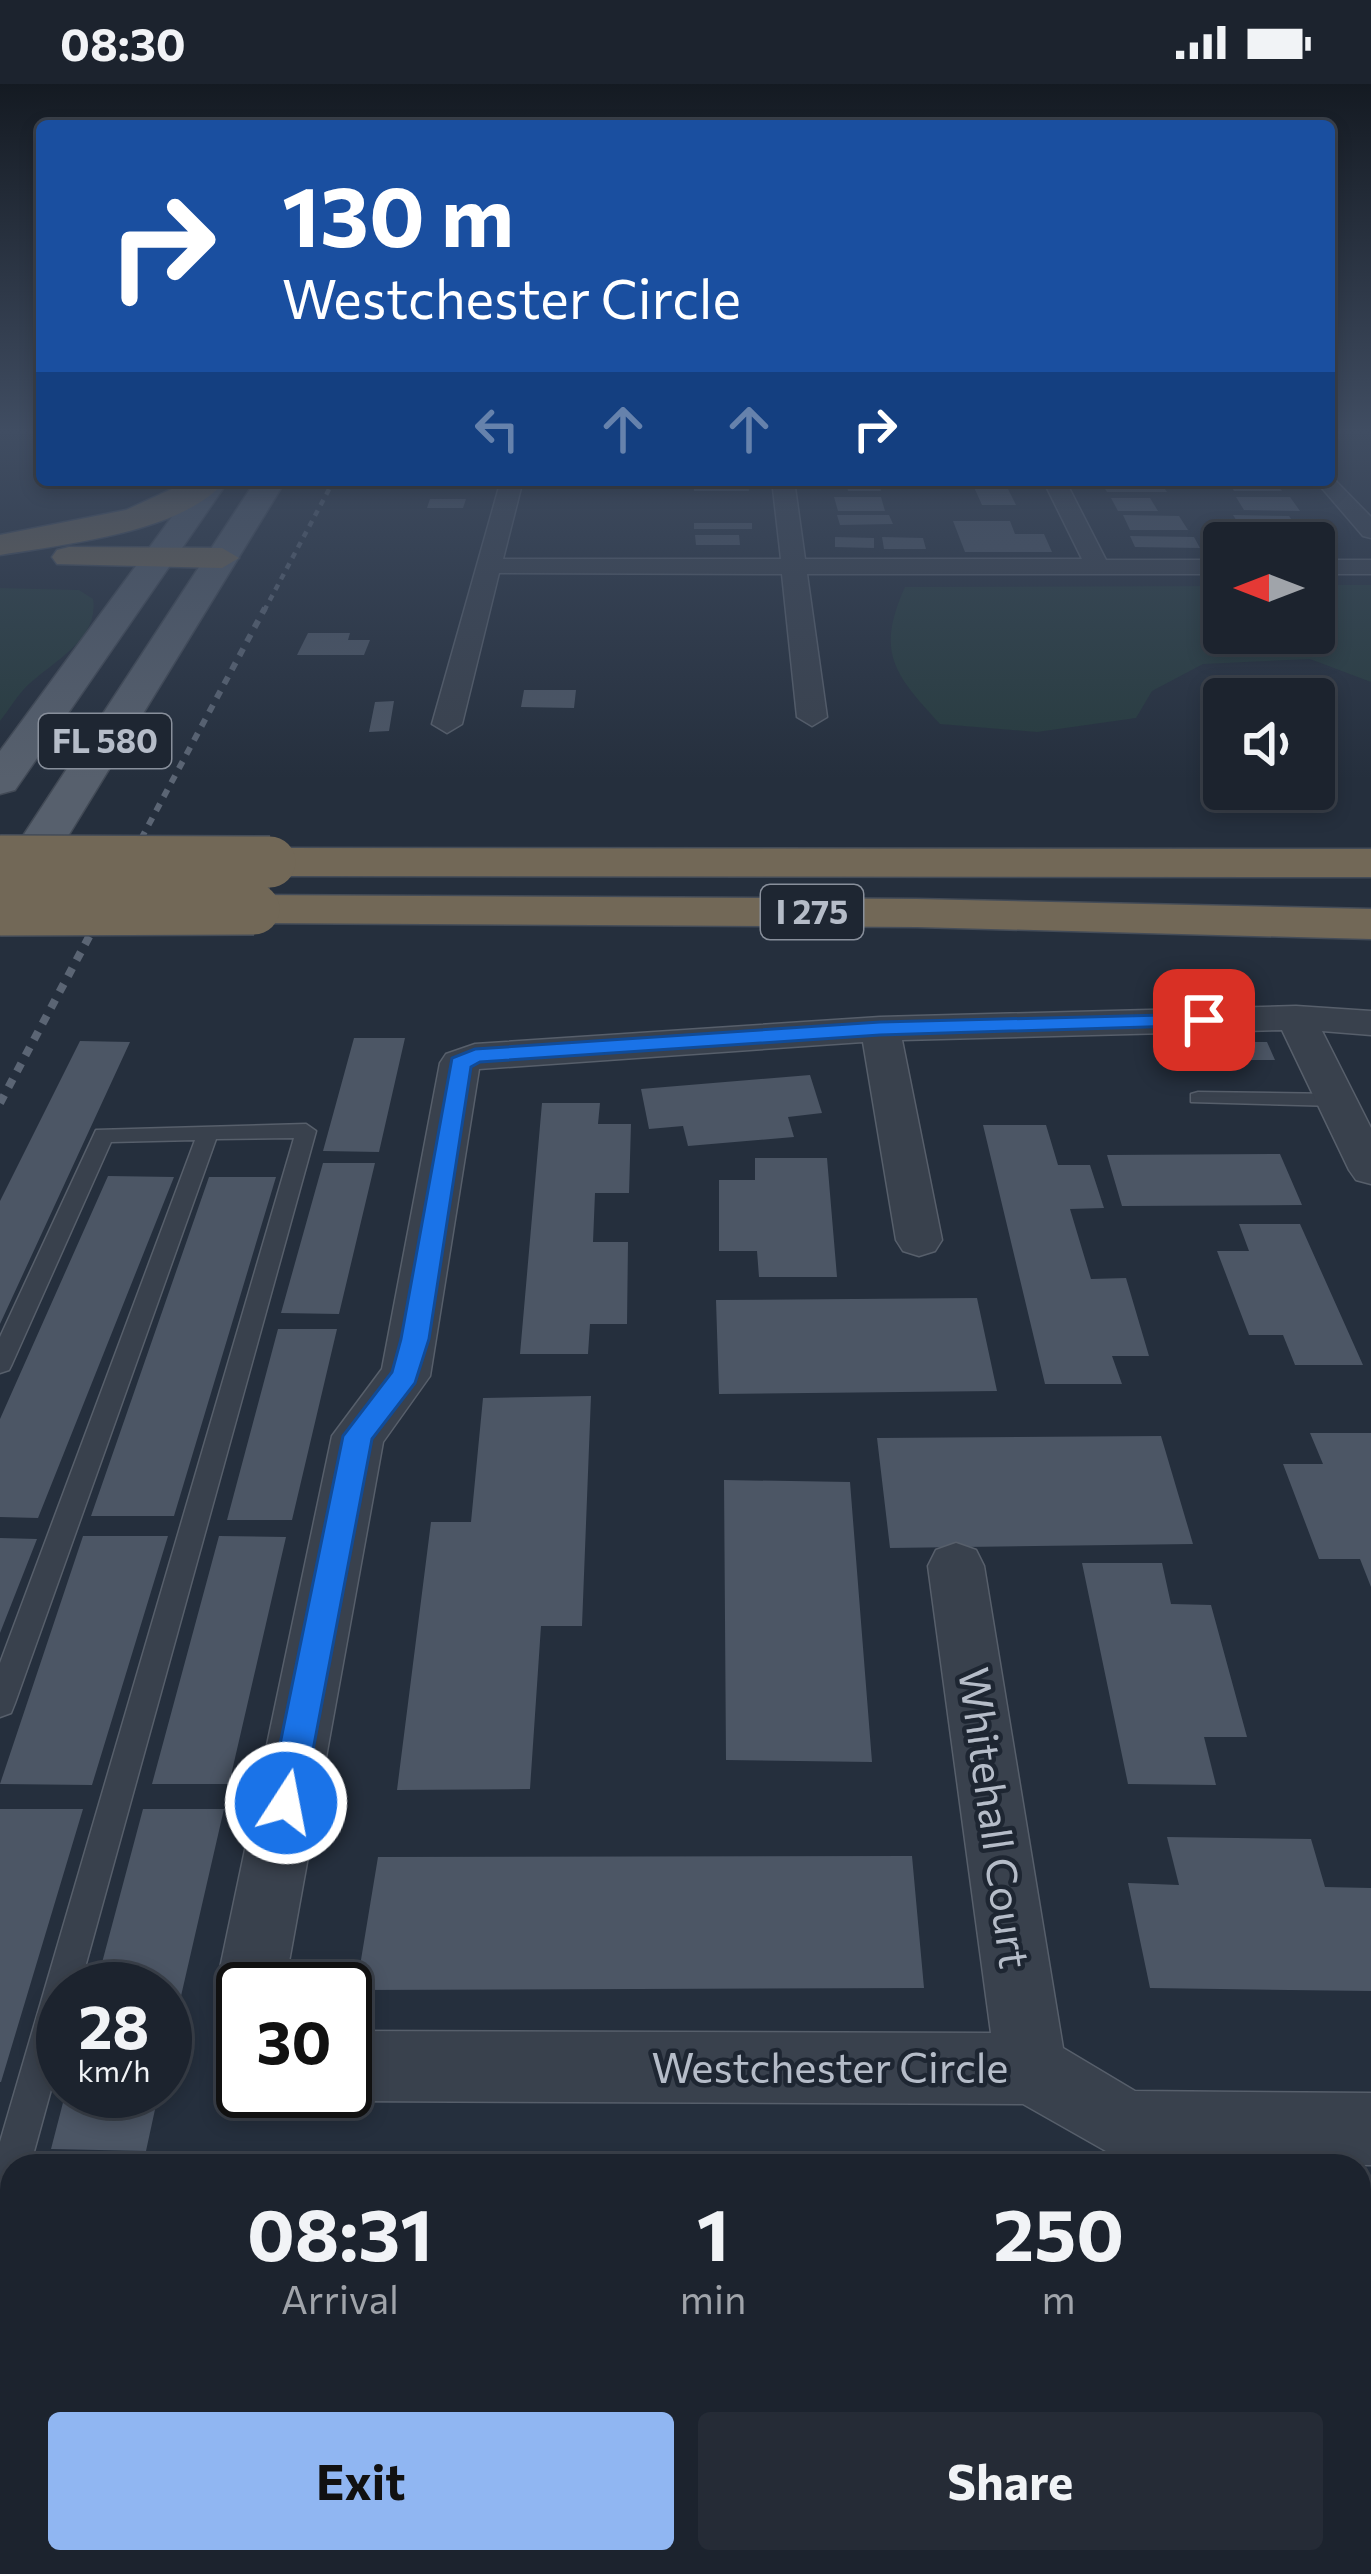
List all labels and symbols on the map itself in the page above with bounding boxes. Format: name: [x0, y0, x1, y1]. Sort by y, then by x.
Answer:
north arrow: [1203, 522, 1335, 654]
road number: FL 580: [39, 714, 171, 768]
road number: I 275: [761, 885, 863, 939]
pin: [1153, 969, 1255, 1071]
street label: Whitehall Court: [949, 1664, 1043, 1972]
position arrow: [223, 1740, 349, 1866]
speed limit sign: 30: [216, 1962, 372, 2118]
street label: Westchester Circle: [651, 2040, 1009, 2092]

